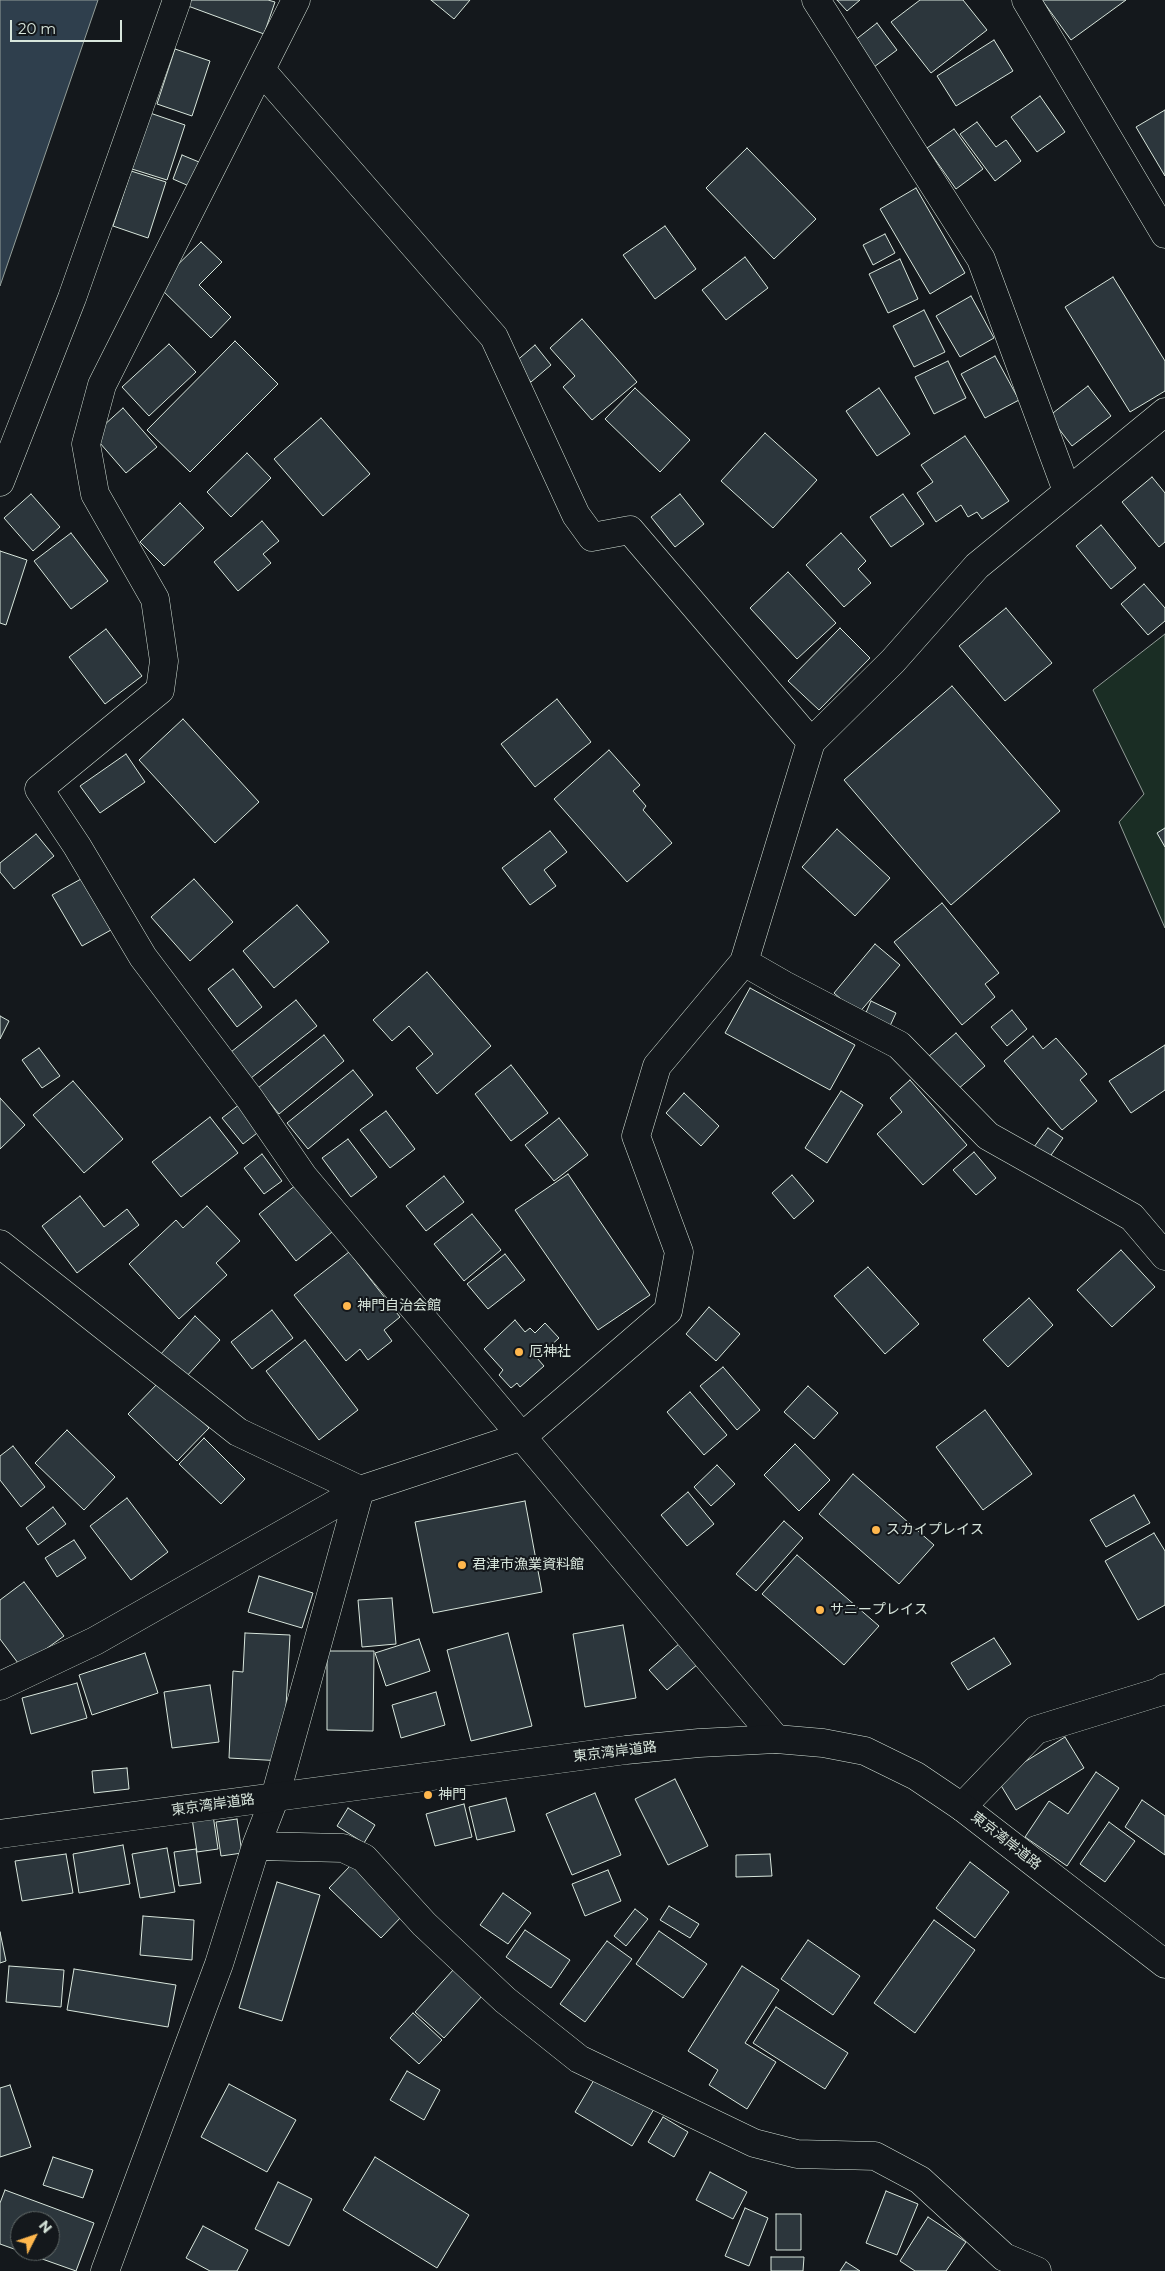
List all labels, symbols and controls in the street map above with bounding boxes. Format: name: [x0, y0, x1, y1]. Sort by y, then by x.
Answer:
scale bar: [12, 10, 125, 42]
text: 20 m: [18, 19, 56, 38]
place label: 神門自治会館: [357, 1298, 441, 1314]
marker: 神門自治会館: [341, 1300, 353, 1312]
place label: 厄神社: [529, 1344, 571, 1360]
marker: 厄神社: [513, 1346, 525, 1358]
place label: スカイプレイス: [886, 1522, 984, 1538]
marker: スカイプレイス: [870, 1524, 882, 1536]
place label: 君津市漁業資料館: [472, 1557, 584, 1573]
marker: 君津市漁業資料館: [456, 1559, 468, 1571]
place label: サニープレイス: [830, 1602, 928, 1618]
marker: サニープレイス: [814, 1604, 826, 1616]
street label: 東京湾岸道路: [572, 1739, 658, 1765]
place label: 神門: [438, 1787, 466, 1803]
marker: 神門: [422, 1789, 434, 1801]
street label: 東京湾岸道路: [170, 1791, 256, 1819]
street label: 東京湾岸道路: [968, 1809, 1044, 1873]
north arrow: [10, 2211, 60, 2261]
text: N: [35, 2217, 56, 2237]

